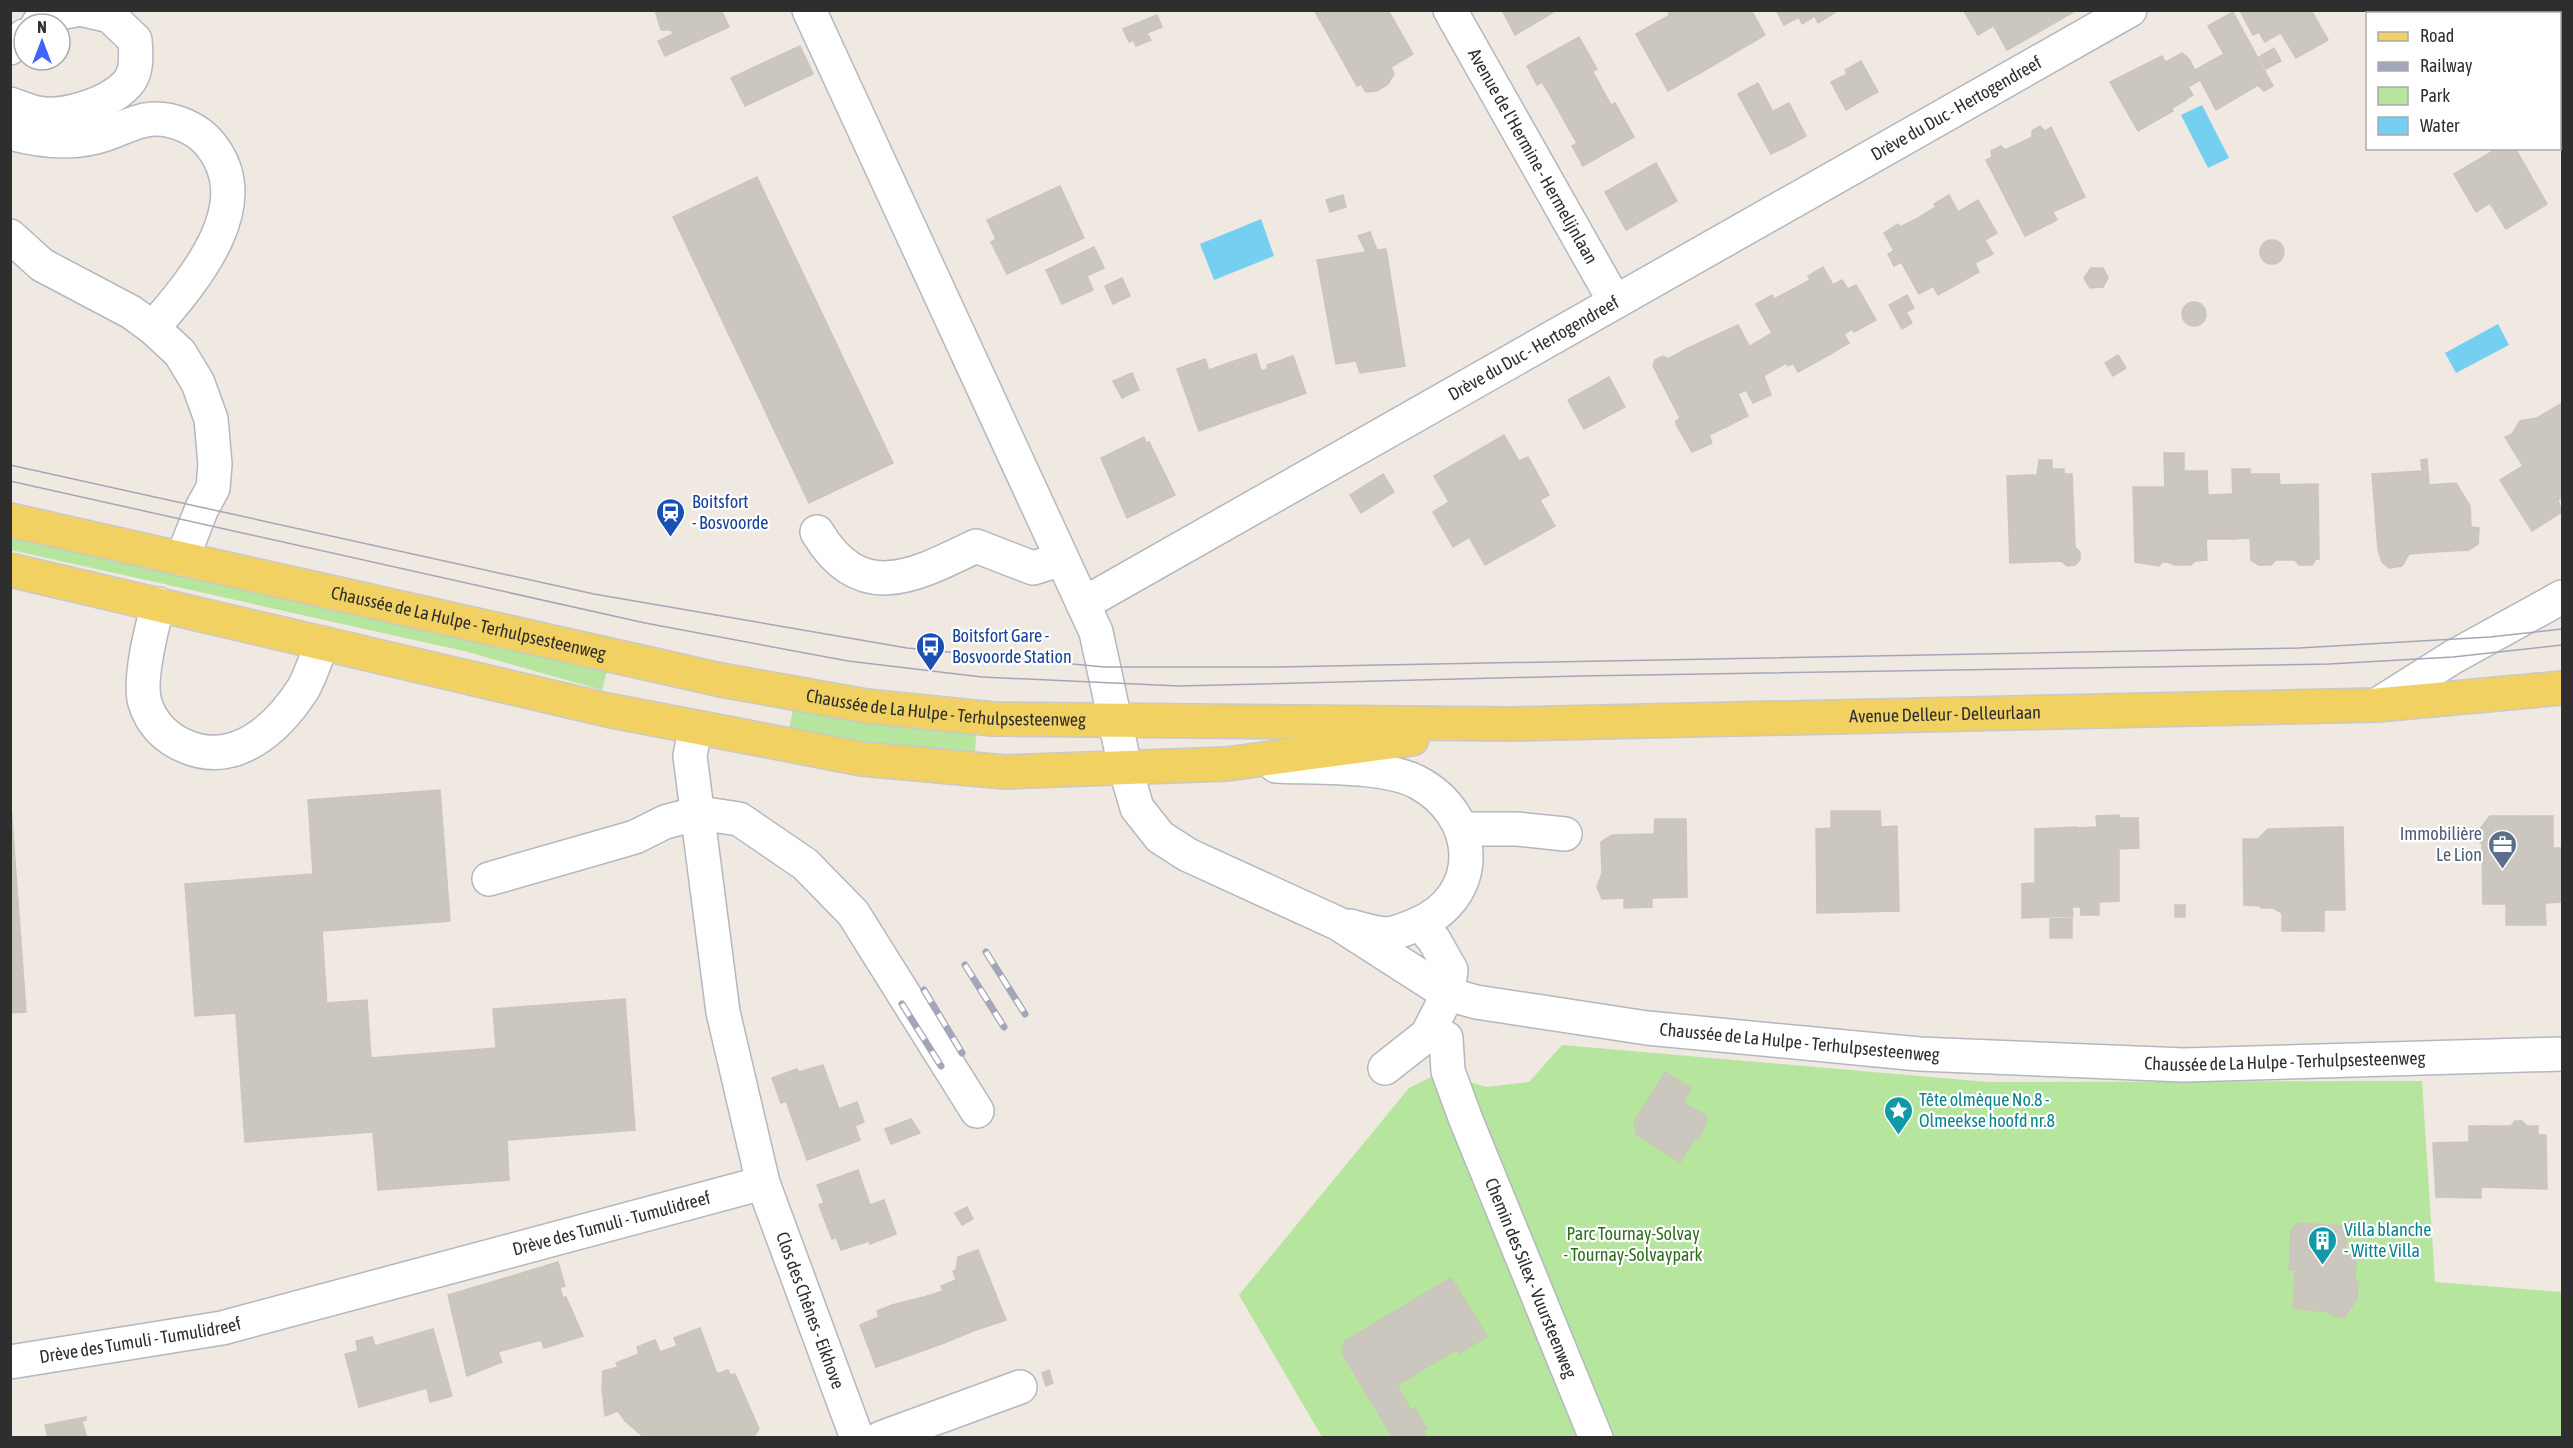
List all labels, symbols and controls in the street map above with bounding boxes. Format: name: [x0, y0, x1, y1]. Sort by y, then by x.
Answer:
north arrow: [12, 12, 72, 72]
legend: [2366, 12, 2561, 150]
text: N: [37, 18, 47, 36]
text: Road: [2420, 25, 2454, 46]
street label: Avenue de l'Hermine - Hermelijnlaan: [1464, 45, 1602, 267]
street label: Drève du Duc - Hertogendreef: [1867, 51, 2045, 165]
text: Railway: [2420, 55, 2472, 76]
text: Park: [2420, 85, 2450, 106]
text: Water: [2420, 115, 2460, 136]
street label: Drève du Duc - Hertogendreef: [1444, 291, 1622, 405]
place label: Boitsfort - Bosvoorde: [692, 491, 768, 533]
station icon: Boitsfort - Bosvoorde: [655, 496, 687, 538]
street label: Chaussée de La Hulpe - Terhulpsesteenweg: [329, 582, 608, 664]
place label: Boitsfort Gare - Bosvoorde Station: [952, 625, 1072, 667]
bus stop icon: Boitsfort Gare - Bosvoorde Station: [915, 630, 947, 672]
street label: Chaussée de La Hulpe - Terhulpsesteenweg: [805, 684, 1086, 730]
street label: Avenue Delleur - Delleurlaan: [1849, 701, 2041, 727]
place label: Immobilière Le Lion: [2400, 823, 2482, 865]
office icon: Immobilière Le Lion: [2487, 828, 2519, 870]
street label: Chaussée de La Hulpe - Terhulpsesteenweg: [1659, 1018, 1940, 1065]
street label: Chaussée de La Hulpe - Terhulpsesteenweg: [2144, 1047, 2426, 1075]
place label: Tête olmèque No.8 - Olmeekse hoofd nr.8: [1919, 1089, 2055, 1131]
place icon: Tête olmèque No.8 - Olmeekse hoofd nr.8: [1882, 1094, 1914, 1136]
street label: Chemin des Silex - Vuursteenweg: [1481, 1175, 1581, 1381]
street label: Drève des Tumuli - Tumulidreef: [510, 1187, 713, 1260]
place label: Villa blanche - Witte Villa: [2344, 1219, 2431, 1261]
park label: Parc Tournay-Solvay - Tournay-Solvaypark: [1563, 1223, 1703, 1265]
building icon: Villa blanche - Witte Villa: [2307, 1224, 2339, 1266]
street label: Clos des Chênes - Eikhove: [772, 1229, 849, 1392]
street label: Drève des Tumuli - Tumulidreef: [38, 1312, 243, 1367]

